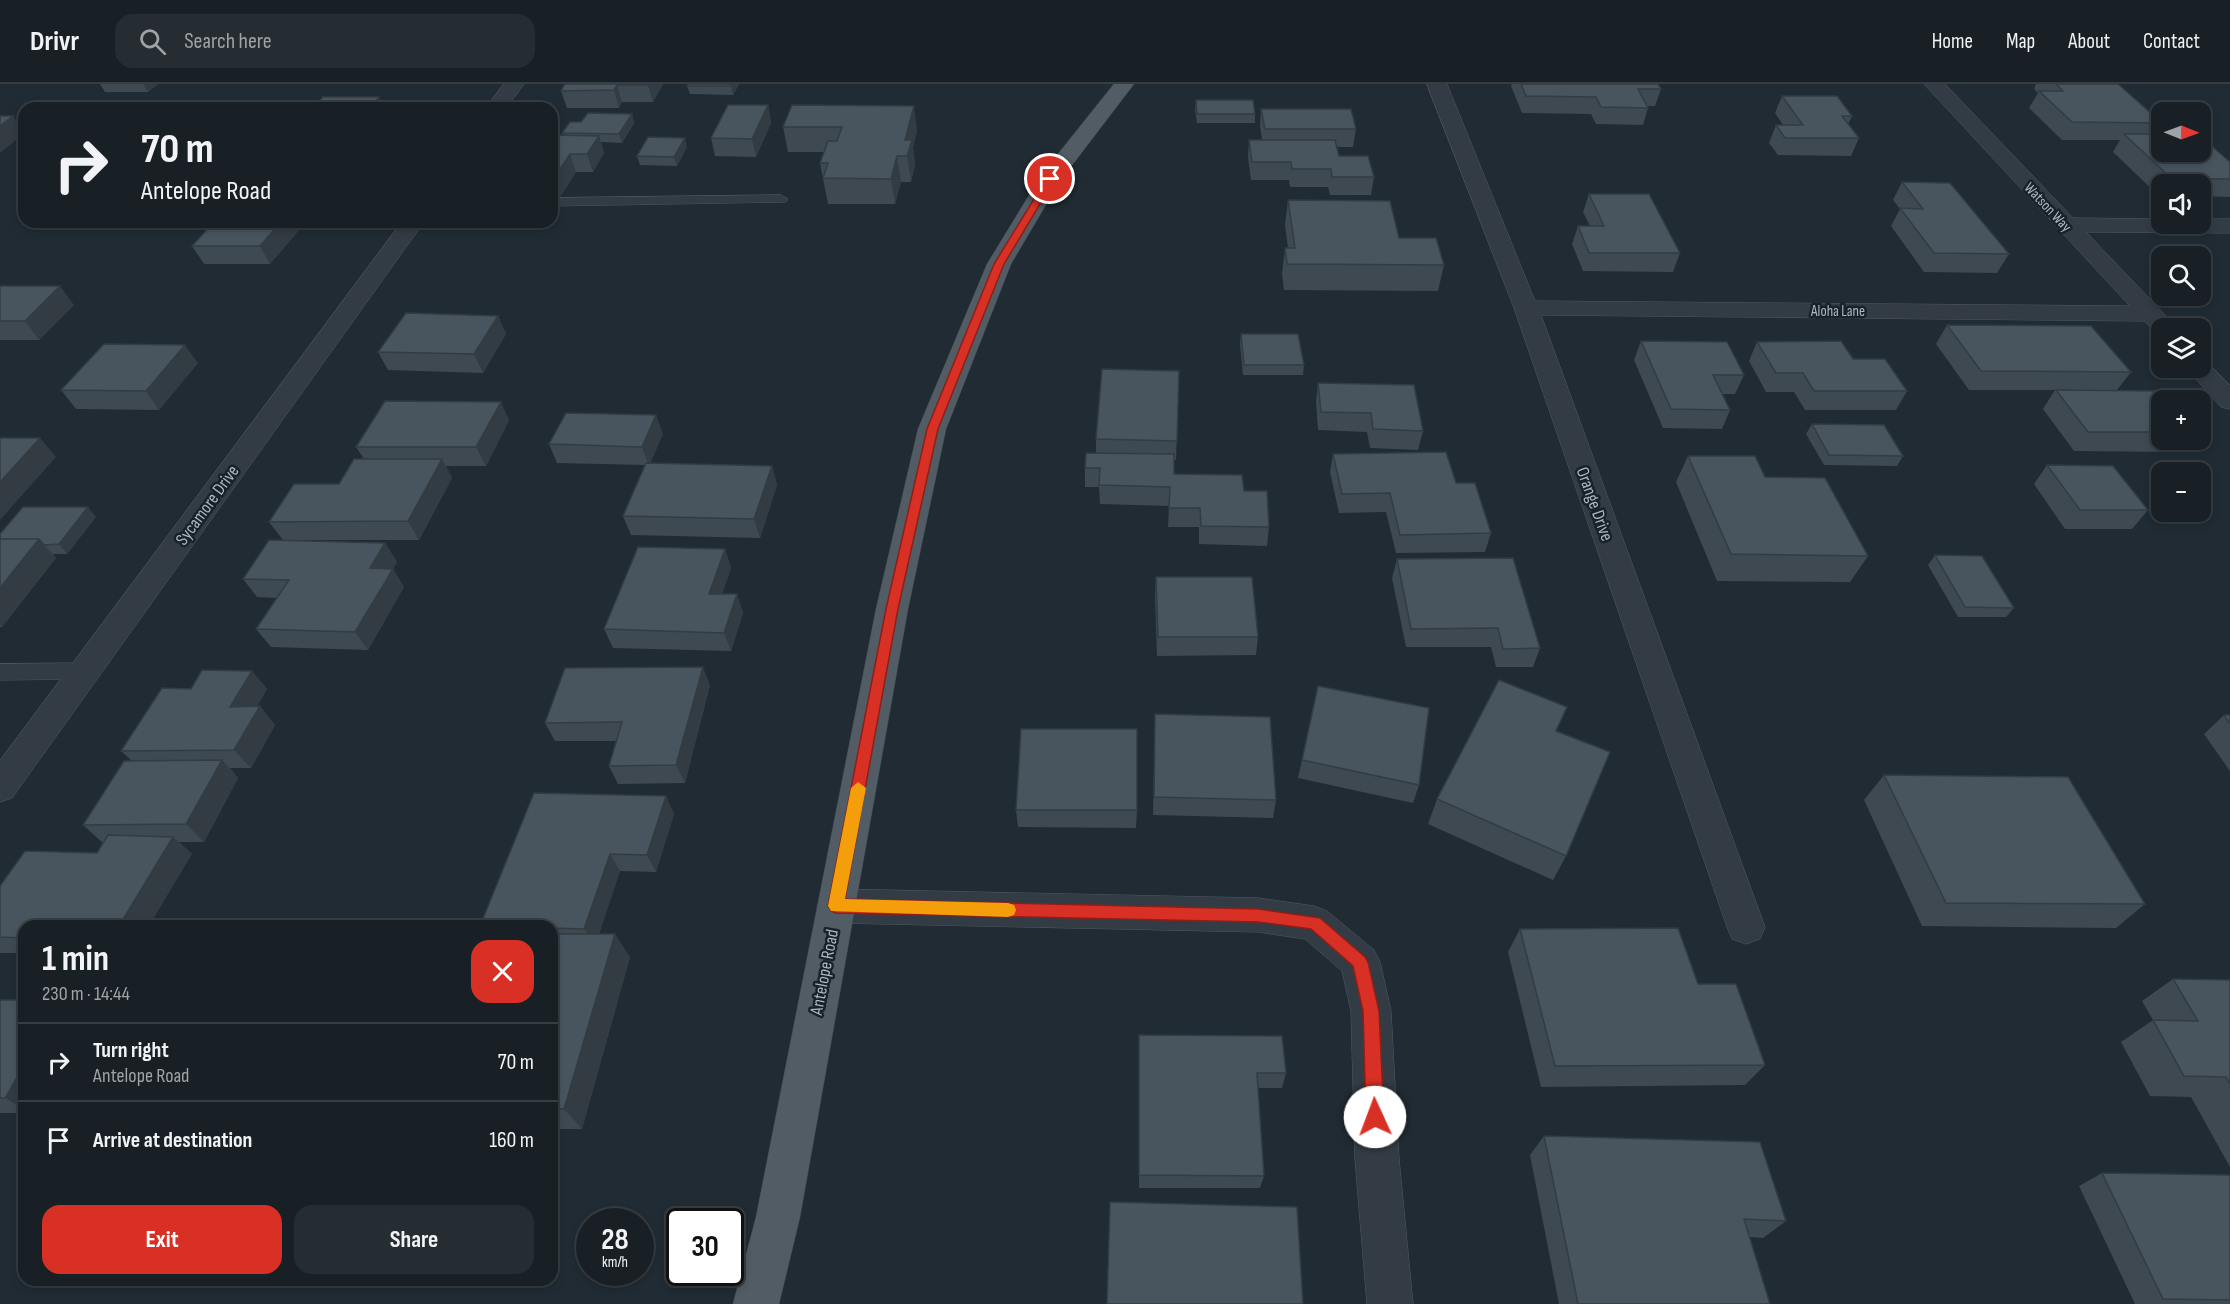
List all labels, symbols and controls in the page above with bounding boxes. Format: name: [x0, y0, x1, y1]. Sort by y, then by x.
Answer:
search box: [115, 14, 535, 68]
text: Drivr: [30, 25, 79, 58]
icon: search: [136, 25, 169, 58]
text: Search here: [184, 28, 272, 55]
text: Home: [1932, 29, 1973, 54]
text: Map: [2006, 29, 2035, 54]
text: About: [2068, 29, 2110, 54]
text: Contact: [2143, 29, 2200, 54]
north arrow: [2151, 102, 2211, 162]
map controls: [2151, 102, 2211, 522]
text: 70 m: [141, 124, 214, 175]
icon: right: [42, 126, 120, 204]
pin: [1024, 153, 1075, 204]
icon: arrive: [1033, 162, 1066, 195]
button: sound: [2151, 174, 2211, 234]
text: Antelope Road: [141, 175, 271, 207]
street label: Watson Way: [2020, 179, 2075, 236]
button: search: [2151, 246, 2211, 306]
street label: Aloha Lane: [1810, 302, 1865, 321]
button: layers: [2151, 318, 2211, 378]
button: +: [2151, 390, 2211, 450]
street label: Sycamore Drive: [171, 461, 243, 549]
button: −: [2151, 462, 2211, 522]
street label: Orange Drive: [1571, 464, 1618, 544]
street label: Antelope Road: [806, 927, 843, 1018]
text: 1 min: [42, 938, 109, 981]
button: close: [471, 940, 534, 1003]
text: 230 m · 14:44: [42, 982, 130, 1006]
text: Turn right: [93, 1037, 169, 1064]
icon: right: [42, 1046, 75, 1079]
text: 70 m: [498, 1049, 534, 1076]
text: Antelope Road: [93, 1064, 189, 1088]
position arrow: [1343, 1085, 1407, 1149]
icon: arrive: [42, 1124, 75, 1157]
text: Arrive at destination: [93, 1127, 252, 1154]
text: 160 m: [489, 1127, 534, 1154]
button: Exit: [42, 1205, 282, 1274]
button: Share: [294, 1205, 534, 1274]
speed limit sign: 30: [666, 1208, 744, 1286]
text: 28: [601, 1222, 629, 1258]
text: km/h: [602, 1253, 628, 1272]

